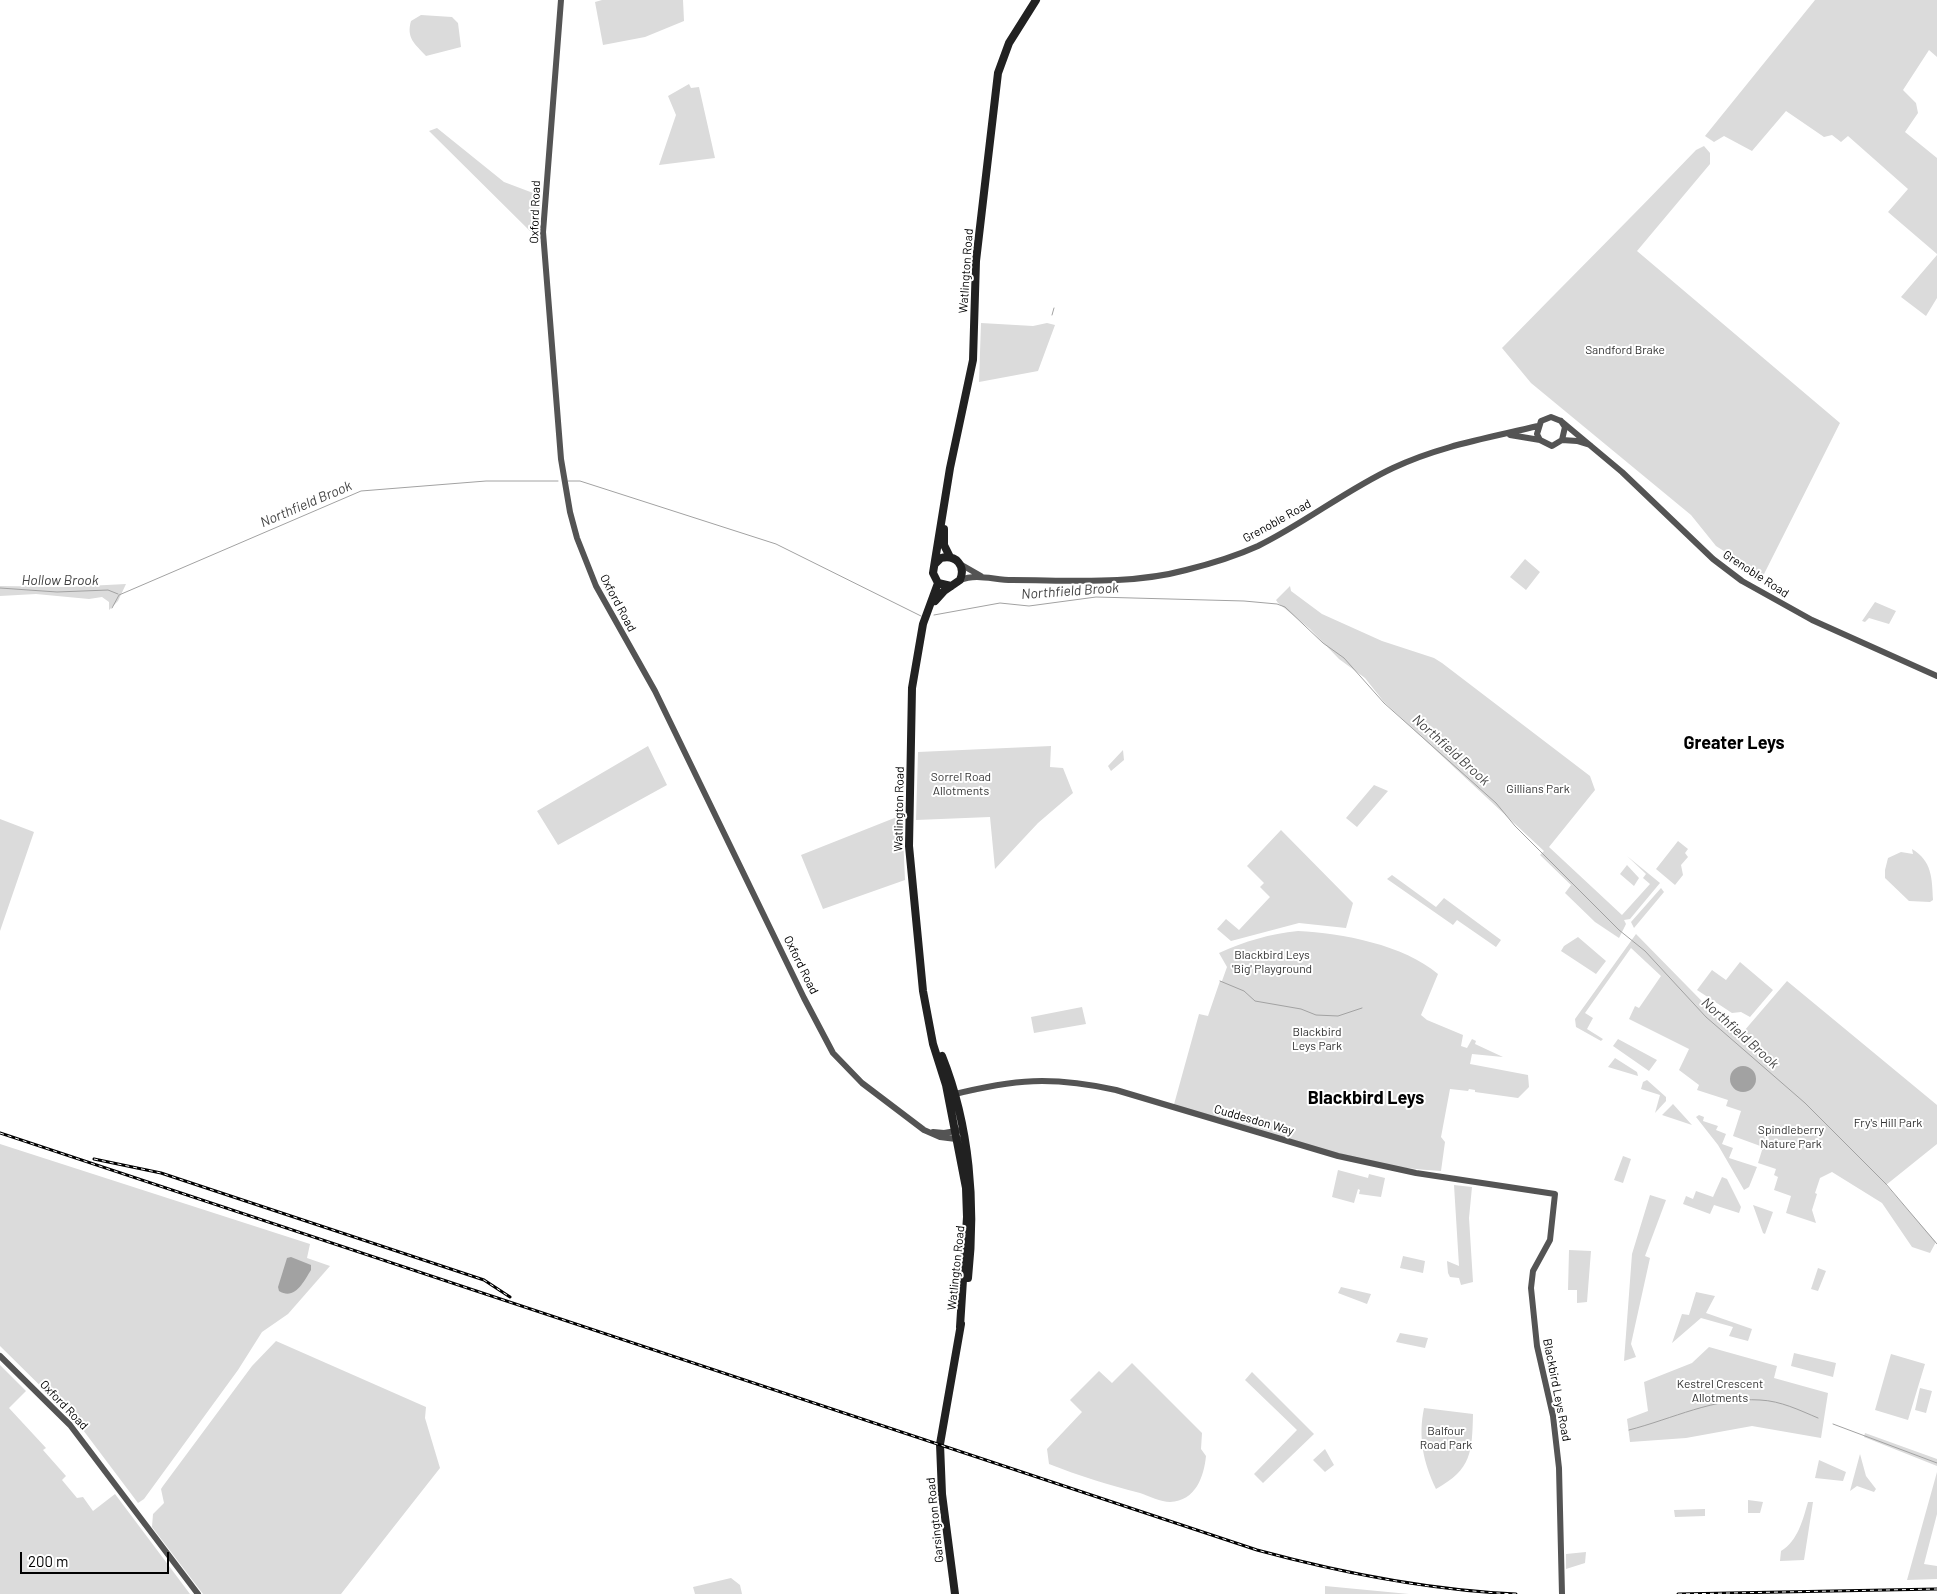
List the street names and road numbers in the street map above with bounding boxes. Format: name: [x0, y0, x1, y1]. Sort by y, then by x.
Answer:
street label: Oxford Road: [527, 180, 543, 244]
street label: Watlington Road: [956, 228, 976, 314]
street label: Grenoble Road: [1240, 496, 1314, 546]
street label: Grenoble Road: [1720, 547, 1792, 601]
street label: Oxford Road: [597, 572, 639, 634]
street label: Watlington Road: [891, 766, 907, 852]
street label: Oxford Road: [781, 933, 821, 997]
street label: Cuddesdon Way: [1212, 1102, 1296, 1138]
street label: Watlington Road: [944, 1225, 968, 1311]
street label: Blackbird Leys Road: [1540, 1337, 1574, 1443]
street label: Oxford Road: [37, 1377, 91, 1433]
street label: Garsington Road: [923, 1477, 947, 1563]

